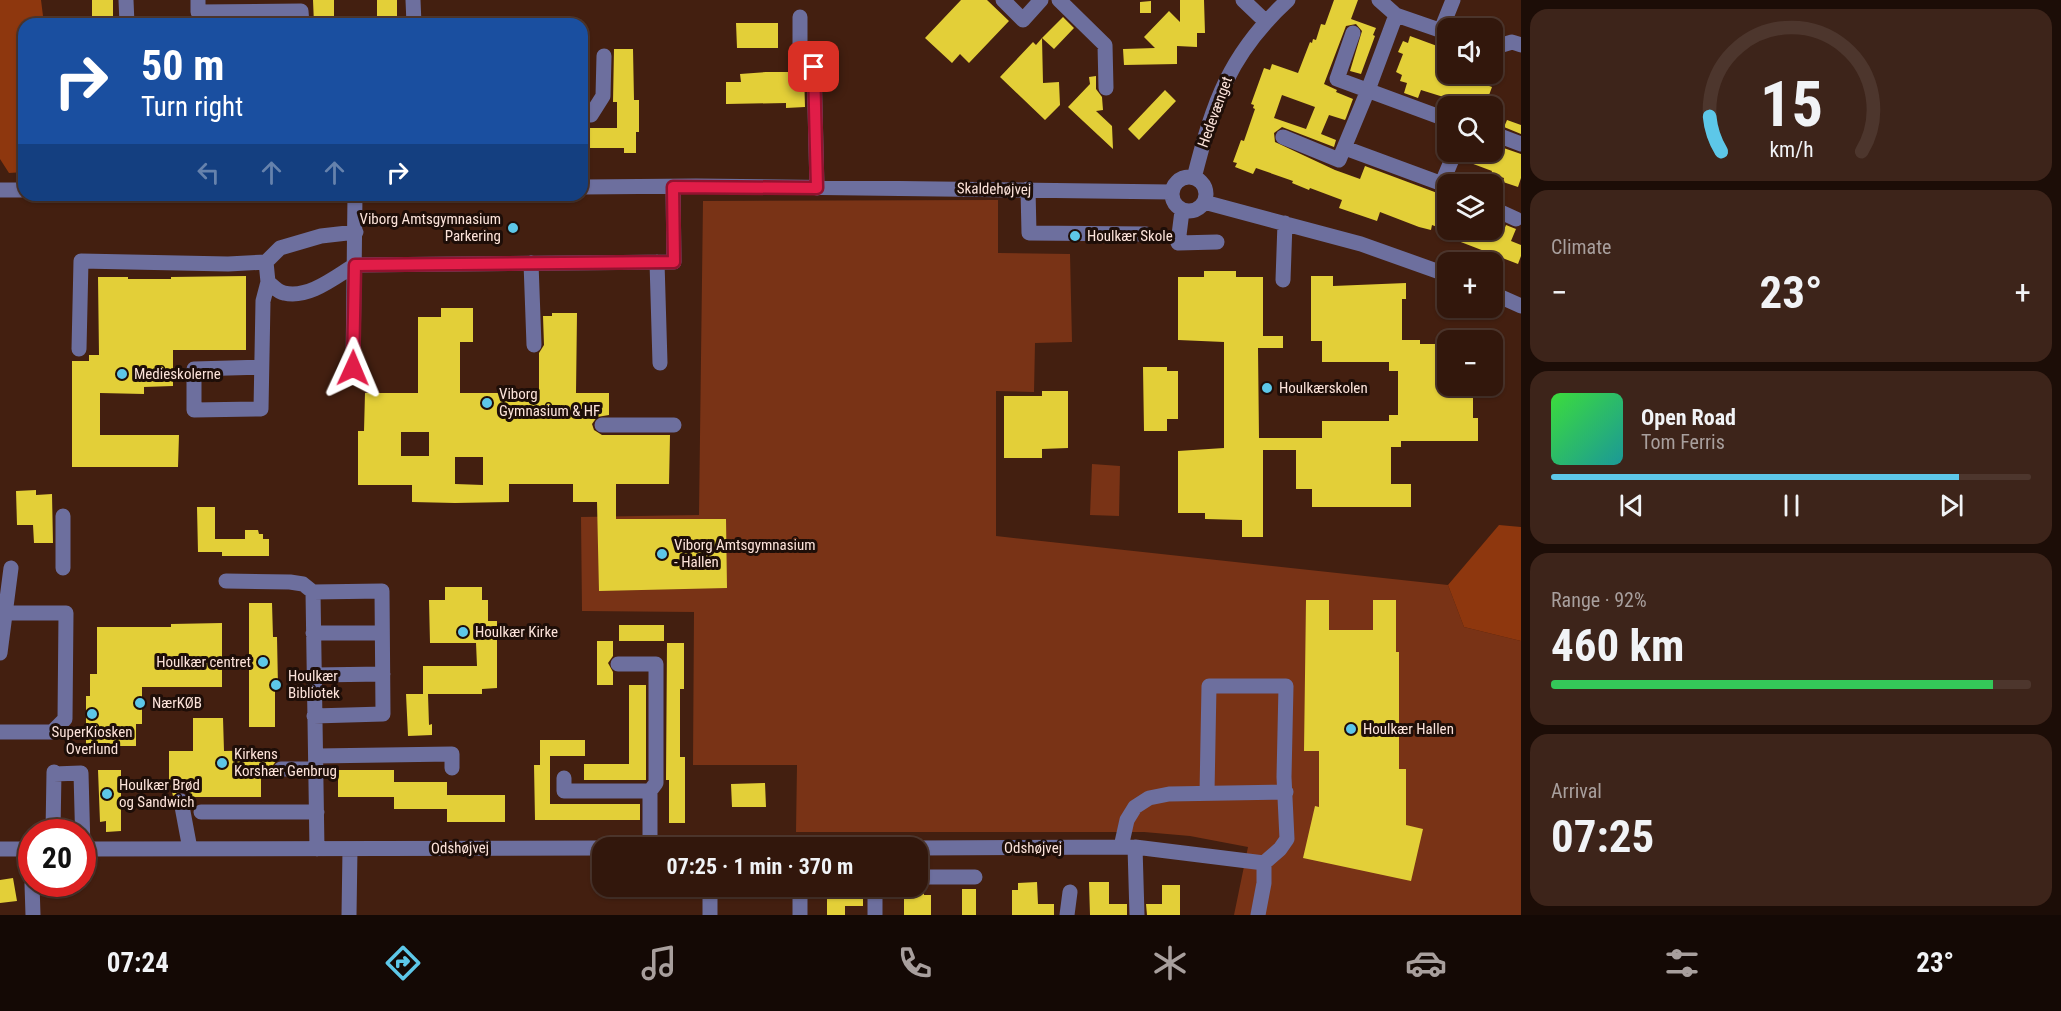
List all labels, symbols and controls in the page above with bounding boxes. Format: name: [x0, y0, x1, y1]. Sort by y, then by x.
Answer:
map controls: [1437, 18, 1503, 396]
button: sound: [1437, 18, 1503, 84]
text: 50 m: [141, 41, 224, 90]
pin: [788, 41, 839, 92]
icon: right: [42, 42, 120, 120]
icon: arrive: [797, 50, 830, 83]
text: 15: [1759, 68, 1823, 141]
street label: Hedevænget: [1194, 74, 1236, 150]
text: Turn right: [141, 91, 243, 123]
button: search: [1437, 96, 1503, 162]
text: km/h: [1769, 137, 1813, 162]
icon: left: [192, 156, 225, 189]
icon: ahead: [255, 156, 288, 189]
icon: ahead: [318, 156, 351, 189]
icon: right: [381, 156, 414, 189]
button: layers: [1437, 174, 1503, 240]
street label: Skaldehøjvej: [957, 179, 1031, 199]
place label: Viborg Amtsgymnasium Parkering: [360, 210, 501, 245]
marker: Viborg Amtsgymnasium Parkering: [506, 221, 520, 235]
place label: Houlkær Skole: [1087, 227, 1173, 245]
marker: Houlkær Skole: [1068, 229, 1082, 243]
text: Climate: [1551, 235, 1611, 259]
button: +: [1437, 252, 1503, 318]
text: 23°: [1760, 266, 1823, 319]
text: −: [1551, 273, 1568, 312]
text: +: [2015, 273, 2031, 312]
button: −: [1437, 330, 1503, 396]
position arrow: [321, 336, 385, 400]
place label: Medieskolerne: [134, 365, 221, 383]
marker: Medieskolerne: [115, 367, 129, 381]
place label: Houlkærskolen: [1279, 379, 1368, 397]
marker: Houlkærskolen: [1260, 381, 1274, 395]
place label: Viborg Gymnasium & HF: [499, 385, 600, 420]
marker: Viborg Gymnasium & HF: [480, 396, 494, 410]
text: Open Road: [1641, 405, 1736, 430]
text: Tom Ferris: [1641, 430, 1725, 454]
icon: previous: [1615, 489, 1648, 522]
icon: pause: [1775, 489, 1808, 522]
icon: next: [1935, 489, 1968, 522]
place label: Viborg Amtsgymnasium - Hallen: [674, 536, 816, 571]
marker: Viborg Amtsgymnasium - Hallen: [655, 547, 669, 561]
text: Range · 92%: [1551, 588, 1647, 612]
text: 460 km: [1551, 619, 1684, 672]
place label: Houlkær Kirke: [475, 623, 558, 641]
marker: Houlkær Kirke: [456, 625, 470, 639]
place label: Houlkær centret: [156, 653, 251, 671]
marker: Houlkær centret: [256, 655, 270, 669]
place label: Houlkær Bibliotek: [288, 667, 340, 702]
marker: Houlkær Bibliotek: [269, 678, 283, 692]
place label: NærKØB: [152, 694, 202, 712]
marker: NærKØB: [133, 696, 147, 710]
marker: SuperKiosken Overlund: [85, 707, 99, 721]
place label: Houlkær Hallen: [1363, 720, 1454, 738]
marker: Houlkær Hallen: [1344, 722, 1358, 736]
place label: SuperKiosken Overlund: [52, 723, 132, 758]
place label: Kirkens Korshær Genbrug: [234, 745, 337, 780]
marker: Kirkens Korshær Genbrug: [215, 756, 229, 770]
place label: Houlkær Brød og Sandwich: [119, 776, 200, 811]
text: Arrival: [1551, 779, 1602, 803]
marker: Houlkær Brød og Sandwich: [100, 787, 114, 801]
text: 07:25: [1551, 810, 1654, 863]
speed limit sign: 20: [18, 819, 96, 897]
street label: Odshøjvej: [431, 838, 489, 858]
street label: Odshøjvej: [1004, 839, 1062, 857]
text: 07:25 · 1 min · 370 m: [667, 854, 853, 879]
icon: directions: [382, 942, 424, 984]
icon: music: [638, 942, 680, 984]
icon: phone: [894, 942, 936, 984]
icon: climate: [1149, 942, 1191, 984]
icon: car: [1405, 942, 1447, 984]
icon: filters: [1661, 942, 1703, 984]
text: 07:24: [107, 947, 169, 979]
text: 23°: [1916, 947, 1954, 979]

